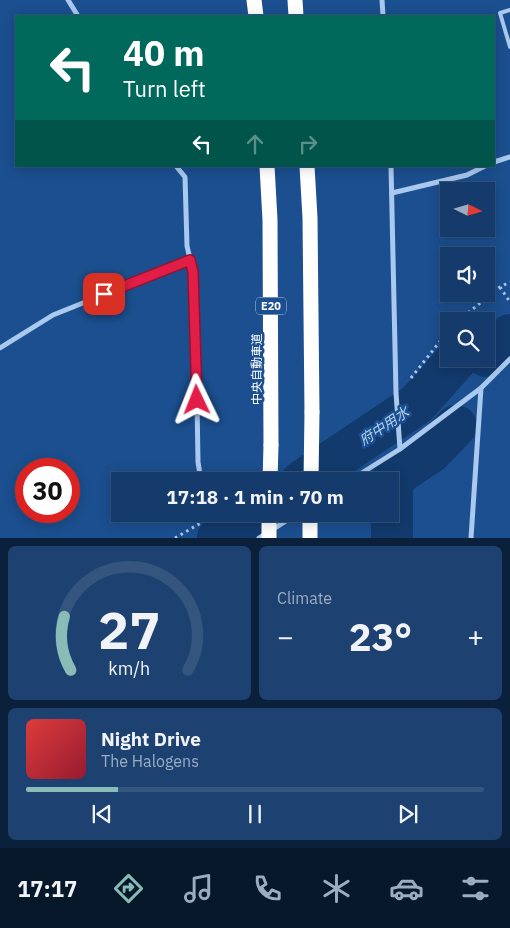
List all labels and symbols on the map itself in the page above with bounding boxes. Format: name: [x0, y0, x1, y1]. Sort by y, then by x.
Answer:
north arrow: [440, 182, 495, 238]
pin: [83, 273, 125, 315]
road number: E20: [256, 298, 286, 314]
street label: 中央自動車道: [249, 333, 264, 405]
position arrow: [170, 373, 222, 425]
water label: 府中用水: [356, 402, 414, 449]
speed limit sign: 30: [15, 458, 80, 523]

